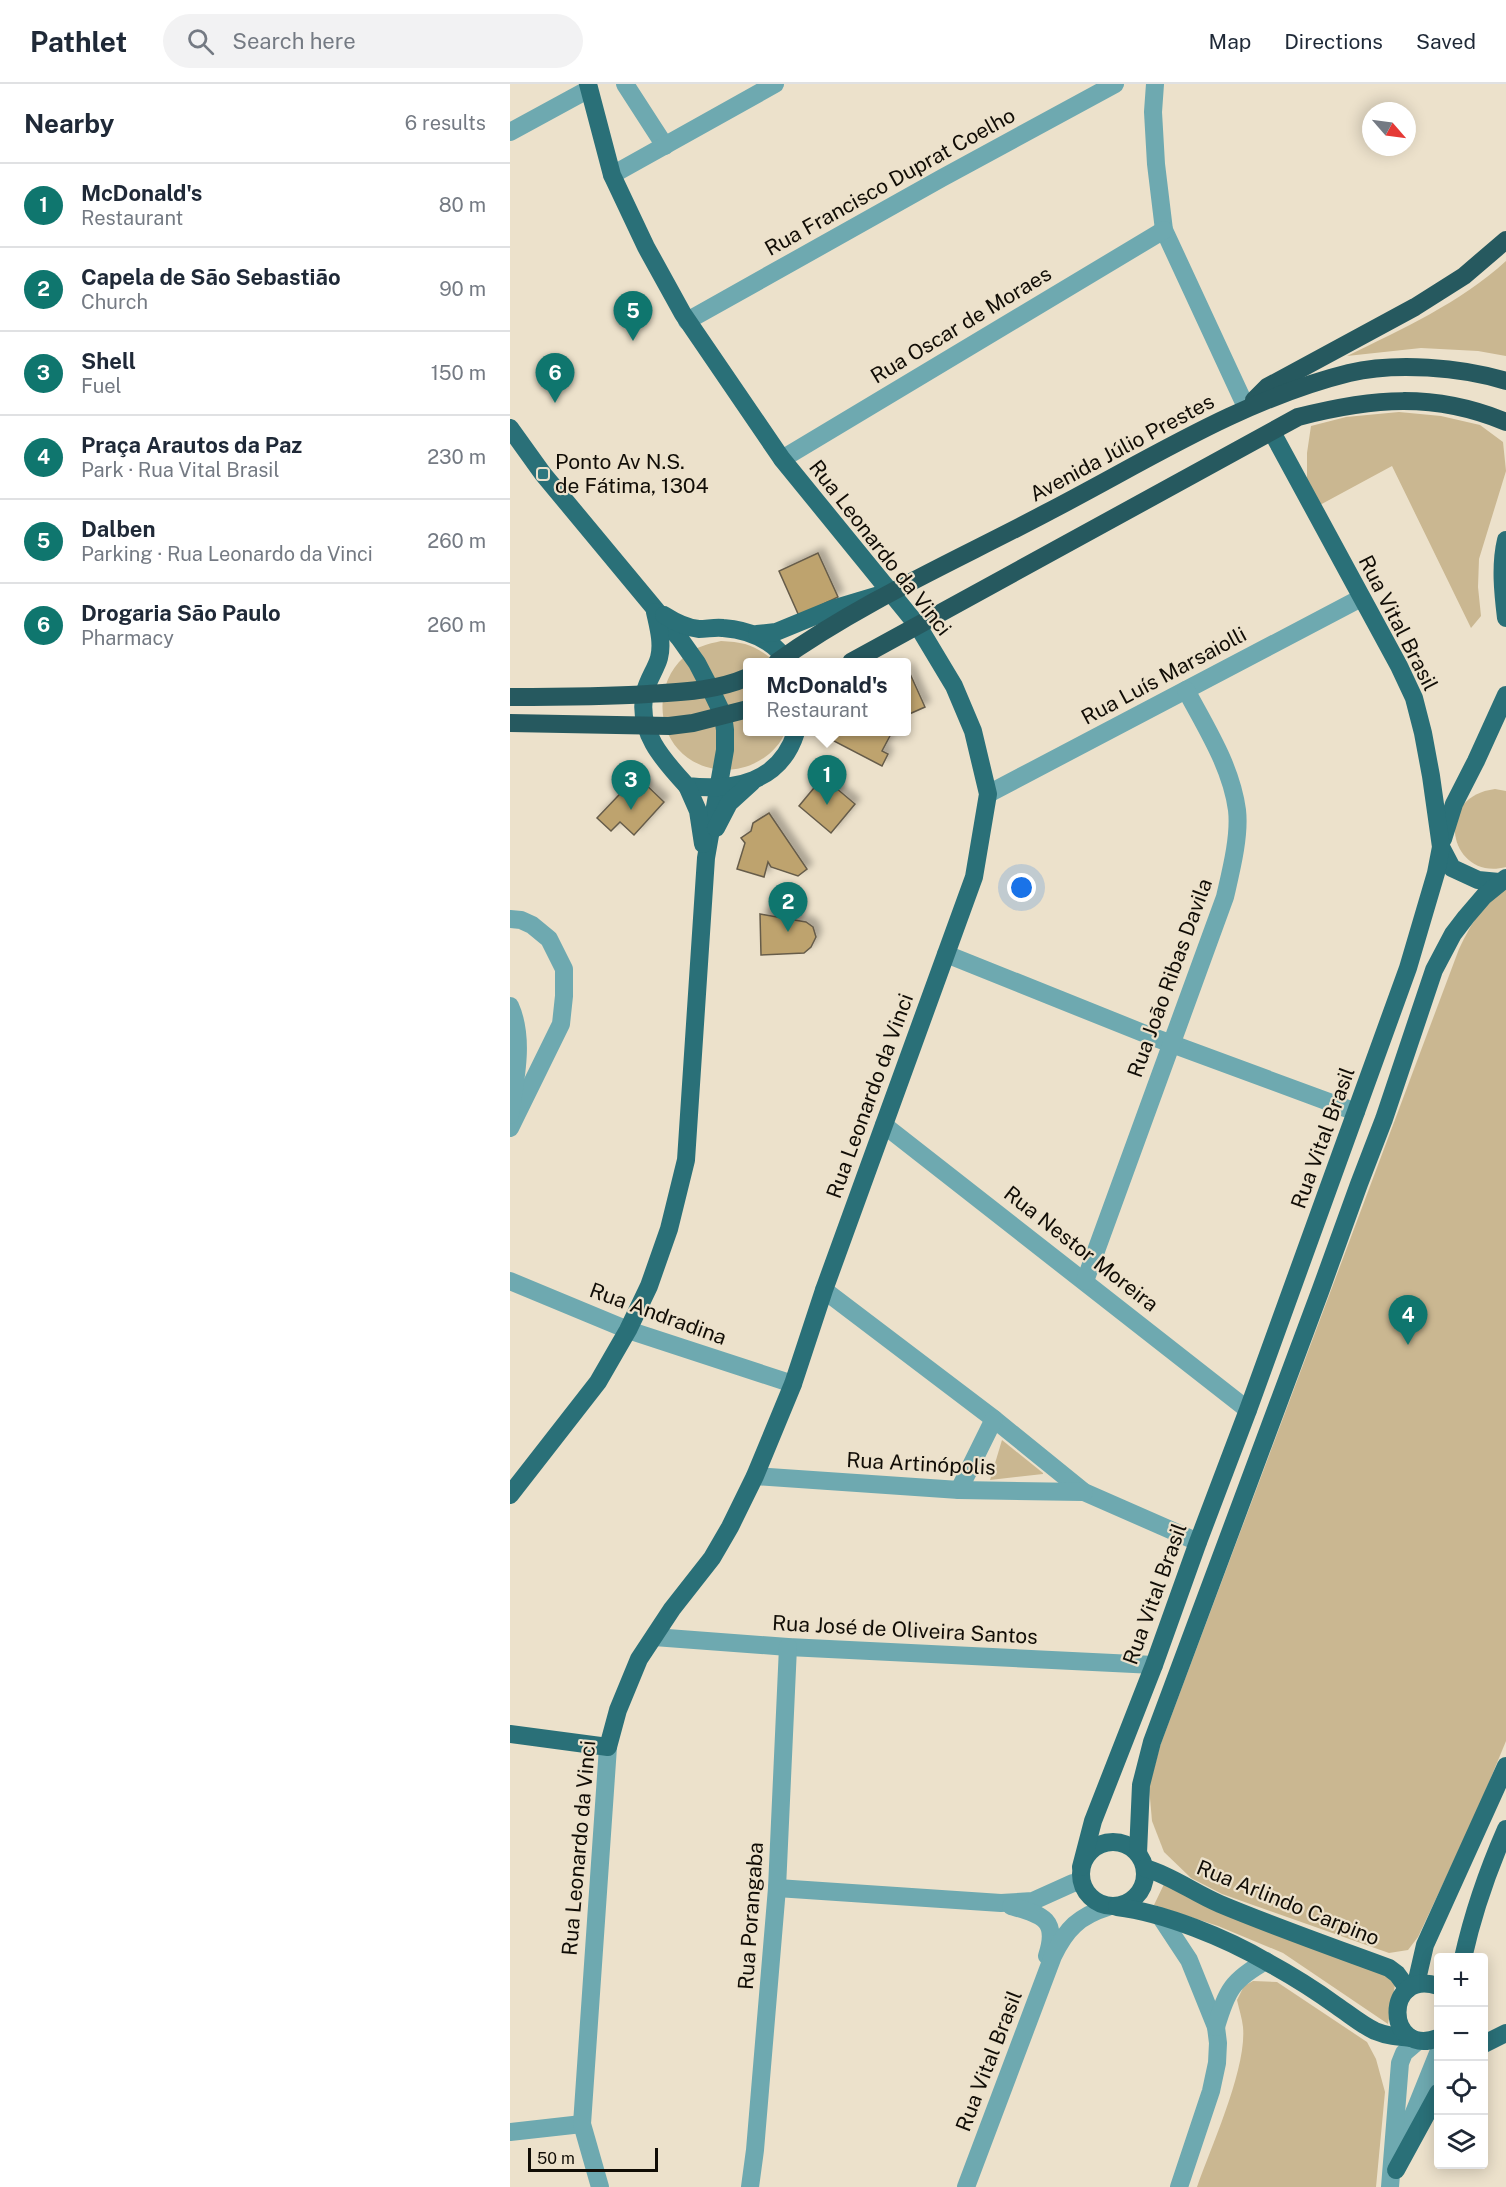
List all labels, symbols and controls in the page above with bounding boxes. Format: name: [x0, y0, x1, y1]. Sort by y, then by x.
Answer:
search box: [163, 14, 583, 68]
text: Pathlet: [30, 25, 127, 58]
icon: search: [184, 25, 217, 58]
text: Search here: [232, 28, 356, 54]
text: Map: [1209, 29, 1251, 54]
text: Directions: [1284, 29, 1383, 54]
text: Saved: [1416, 29, 1476, 54]
street label: Rua Francisco Duprat Coelho: [760, 102, 1019, 261]
north arrow: [1362, 102, 1416, 156]
text: Nearby: [24, 108, 114, 139]
text: 6 results: [405, 111, 486, 135]
text: McDonald's: [81, 180, 202, 206]
text: 1: [39, 193, 48, 217]
text: 80 m: [439, 193, 486, 217]
text: Restaurant: [81, 206, 183, 230]
street label: Rua Oscar de Moraes: [866, 261, 1056, 388]
text: Capela de São Sebastião: [81, 264, 341, 290]
text: 2: [37, 277, 50, 301]
text: 90 m: [439, 277, 486, 301]
text: Church: [81, 290, 148, 314]
pin: 5: [614, 292, 652, 341]
text: Shell: [81, 348, 136, 374]
pin: 6: [536, 354, 574, 403]
text: 3: [37, 361, 50, 385]
text: 150 m: [431, 361, 486, 385]
text: Fuel: [81, 374, 122, 398]
street label: Avenida Júlio Prestes: [1025, 388, 1218, 507]
text: Praça Arautos da Paz: [81, 432, 302, 458]
text: 4: [37, 445, 50, 469]
text: 230 m: [427, 445, 486, 469]
place label: Ponto Av N.S. de Fátima, 1304: [555, 449, 709, 498]
street label: Rua Leonardo da Vinci: [804, 455, 957, 641]
text: Park · Rua Vital Brasil: [81, 458, 279, 482]
marker: Ponto Av N.S. de Fátima, 1304: [536, 467, 550, 481]
text: Dalben: [81, 516, 156, 542]
text: 5: [37, 529, 50, 553]
text: 260 m: [427, 529, 486, 553]
text: Parking · Rua Leonardo da Vinci: [81, 542, 373, 566]
street label: Rua Vital Brasil: [1354, 551, 1443, 695]
text: Drogaria São Paulo: [81, 600, 281, 626]
text: 6: [37, 613, 50, 637]
text: 260 m: [427, 613, 486, 637]
street label: Rua Luís Marsaiolli: [1077, 621, 1251, 730]
text: Pharmacy: [81, 626, 174, 650]
popup: [743, 658, 911, 736]
text: McDonald's: [766, 672, 888, 698]
text: Restaurant: [766, 698, 869, 722]
pin: 1: [808, 756, 846, 805]
pin: 3: [612, 760, 650, 810]
your location: [1007, 873, 1036, 902]
street label: Rua João Ribas Davila: [1122, 875, 1217, 1081]
pin: 2: [768, 882, 808, 932]
street label: Rua Leonardo da Vinci: [821, 990, 918, 1202]
street label: Rua Vital Brasil: [1285, 1064, 1360, 1212]
street label: Rua Nestor Moreira: [999, 1181, 1163, 1317]
street label: Rua Andradina: [586, 1277, 730, 1350]
pin: 4: [1388, 1296, 1428, 1345]
street label: Rua Artinópolis: [846, 1447, 996, 1480]
street label: Rua Vital Brasil: [1117, 1520, 1192, 1668]
street label: Rua José de Oliveira Santos: [772, 1610, 1038, 1649]
street label: Rua Leonardo da Vinci: [557, 1739, 600, 1957]
street label: Rua Porangaba: [733, 1841, 768, 1991]
street label: Rua Arlindo Carpino: [1193, 1854, 1383, 1951]
map controls: [1434, 1953, 1488, 2169]
button: +: [1434, 1953, 1488, 2007]
street label: Rua Vital Brasil: [950, 1987, 1027, 2135]
button: −: [1434, 2007, 1488, 2061]
button: locate: [1434, 2061, 1488, 2115]
button: layers: [1434, 2115, 1488, 2169]
scale bar: [528, 2145, 658, 2172]
text: 50 m: [537, 2149, 575, 2168]

